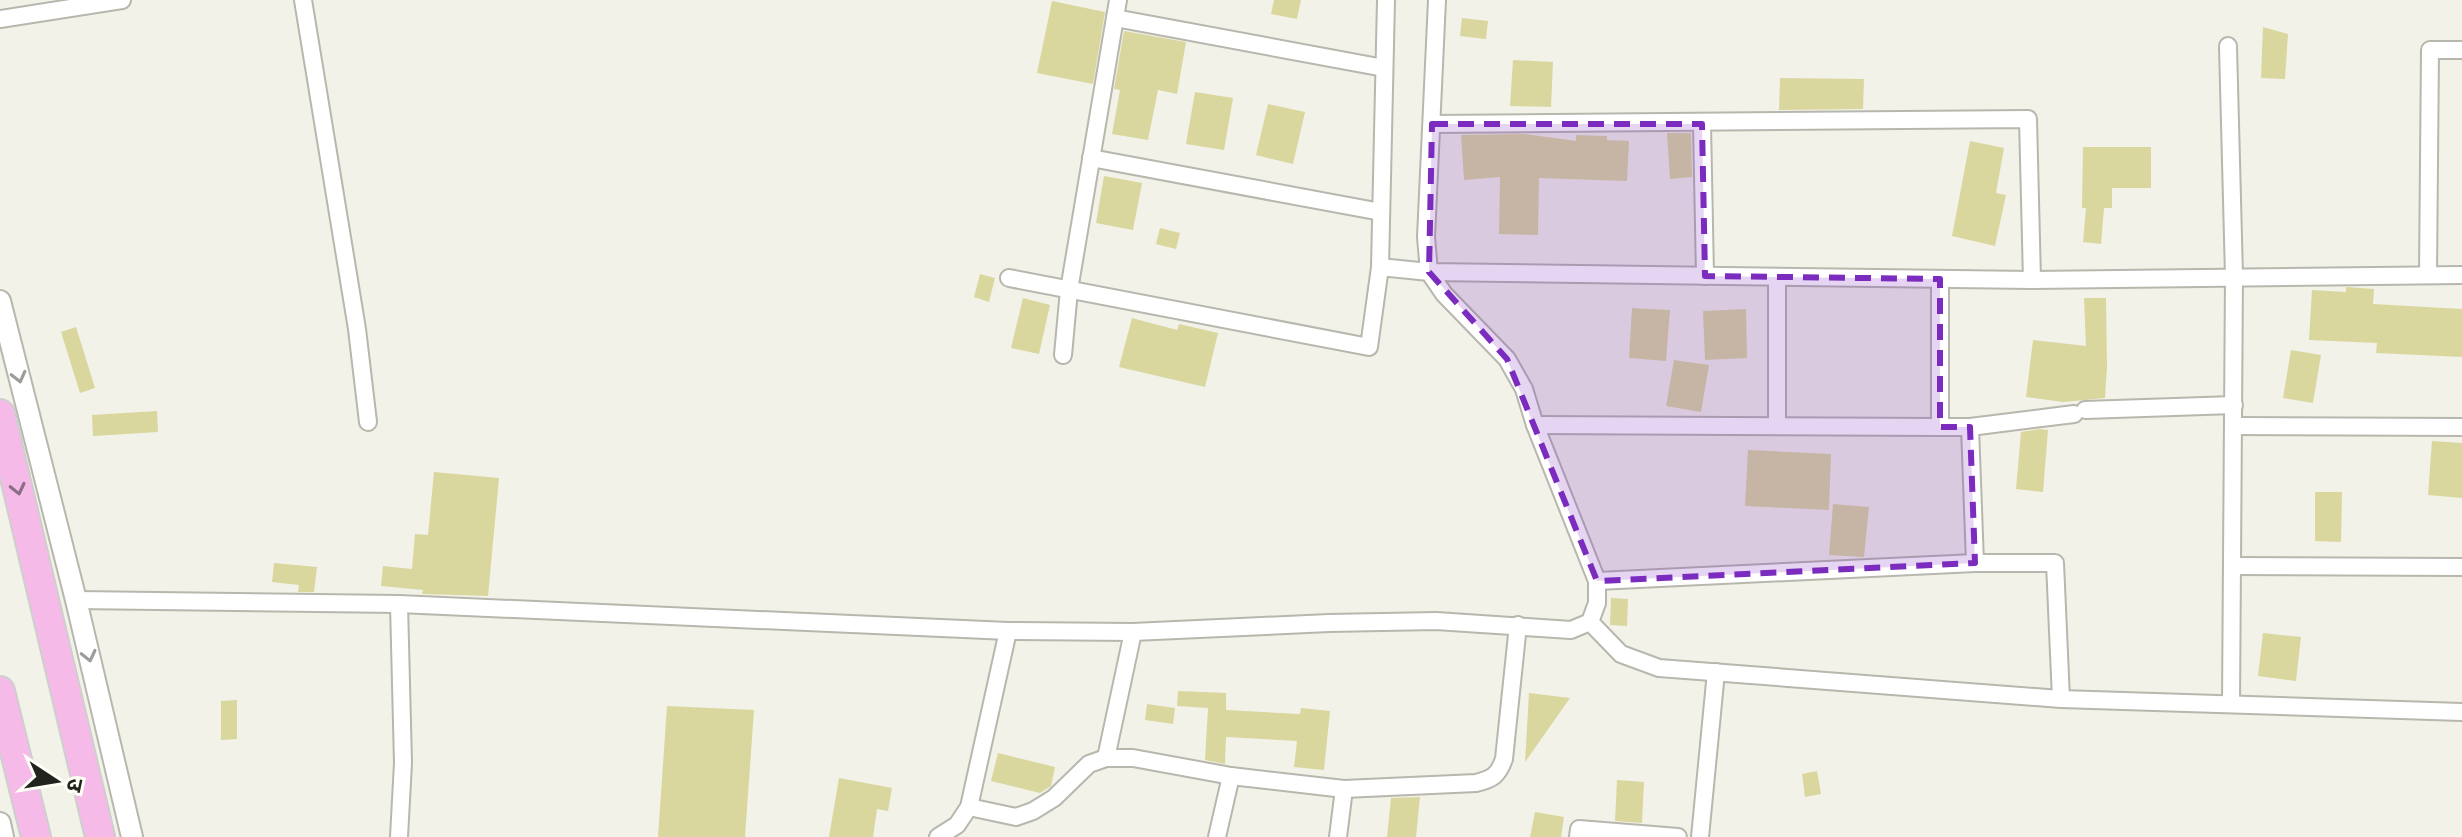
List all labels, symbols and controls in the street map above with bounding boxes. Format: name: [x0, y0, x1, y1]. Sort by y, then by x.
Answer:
one-way arrow: [10, 370, 27, 383]
one-way arrow: [9, 482, 26, 496]
one-way arrow: [80, 649, 97, 663]
north arrow: [16, 741, 96, 821]
text: उ: [61, 776, 89, 795]

